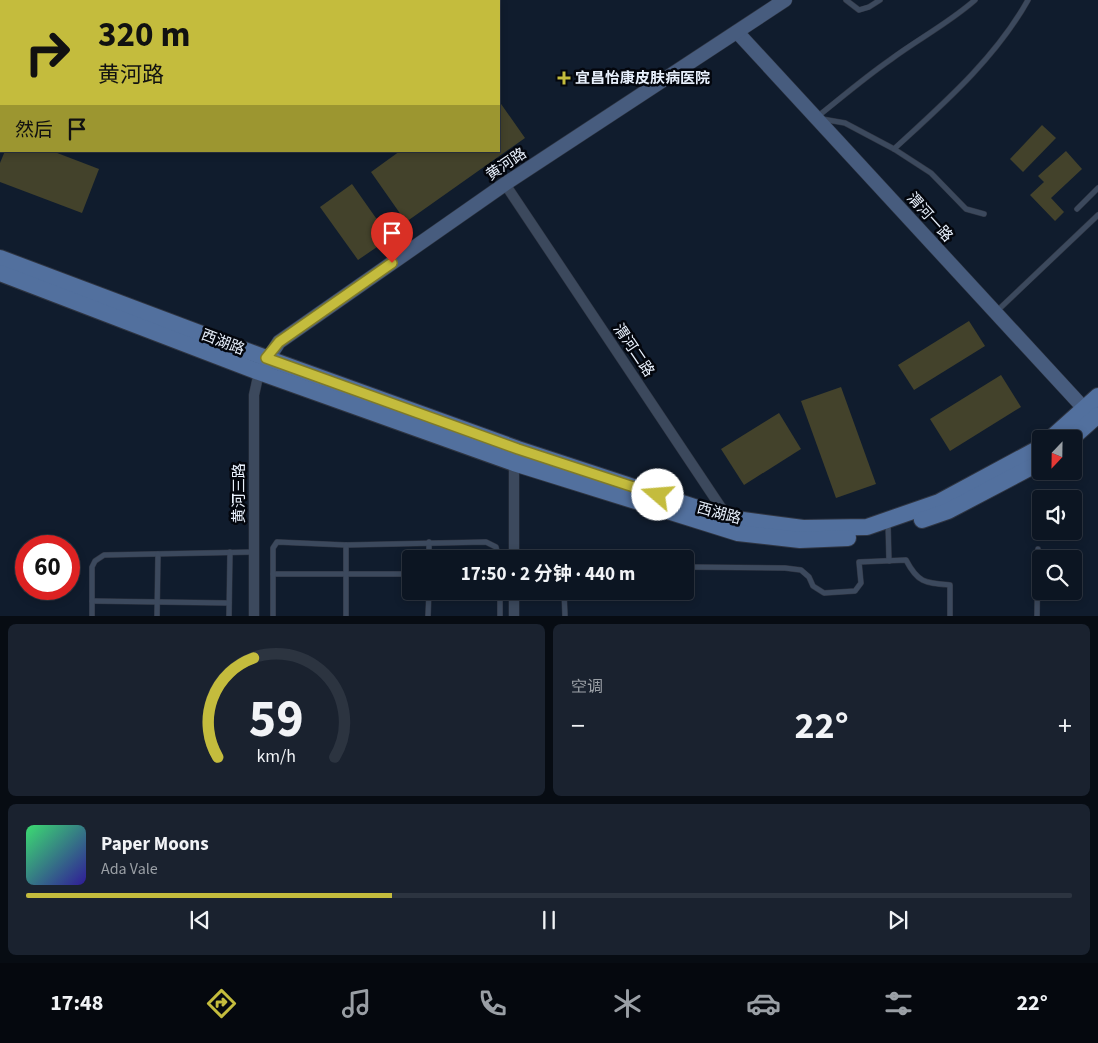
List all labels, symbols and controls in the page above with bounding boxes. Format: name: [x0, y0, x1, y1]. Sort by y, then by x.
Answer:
text: 320 m: [98, 10, 190, 60]
icon: right: [15, 20, 80, 85]
text: 黄河路: [98, 59, 164, 91]
place label: 宜昌怡康皮肤病医院: [575, 68, 710, 89]
marker: 宜昌怡康皮肤病医院: [557, 71, 571, 85]
icon: arrive: [63, 115, 91, 143]
text: 然后: [15, 117, 53, 144]
street label: 黄河路: [482, 143, 531, 186]
street label: 渭河一路: [902, 188, 958, 247]
pin: [371, 212, 413, 263]
icon: arrive: [378, 219, 406, 247]
street label: 渭河二路: [608, 320, 659, 381]
street label: 西湖路: [198, 325, 248, 360]
north arrow: [1032, 430, 1082, 480]
map controls: [1032, 430, 1082, 600]
street label: 黄河三路: [229, 463, 250, 523]
position arrow: [631, 468, 683, 520]
button: sound: [1032, 490, 1082, 540]
street label: 西湖路: [694, 498, 743, 529]
speed limit sign: 60: [15, 535, 80, 600]
button: search: [1032, 550, 1082, 600]
text: 17:50 · 2 分钟 · 440 m: [461, 561, 635, 588]
text: 空调: [571, 676, 603, 698]
text: 59: [249, 683, 304, 757]
text: 22°: [795, 699, 849, 753]
text: −: [571, 706, 585, 746]
text: +: [1058, 706, 1072, 746]
text: km/h: [257, 744, 296, 769]
text: Paper Moons: [101, 831, 209, 858]
text: Ada Vale: [101, 858, 158, 880]
icon: previous: [186, 906, 214, 934]
icon: pause: [535, 906, 563, 934]
icon: next: [884, 906, 912, 934]
icon: directions: [204, 986, 239, 1021]
icon: music: [339, 986, 374, 1021]
icon: phone: [475, 986, 510, 1021]
icon: climate: [610, 986, 645, 1021]
icon: car: [746, 986, 781, 1021]
icon: filters: [881, 986, 916, 1021]
text: 17:48: [50, 987, 103, 1019]
text: 22°: [1016, 987, 1048, 1019]

